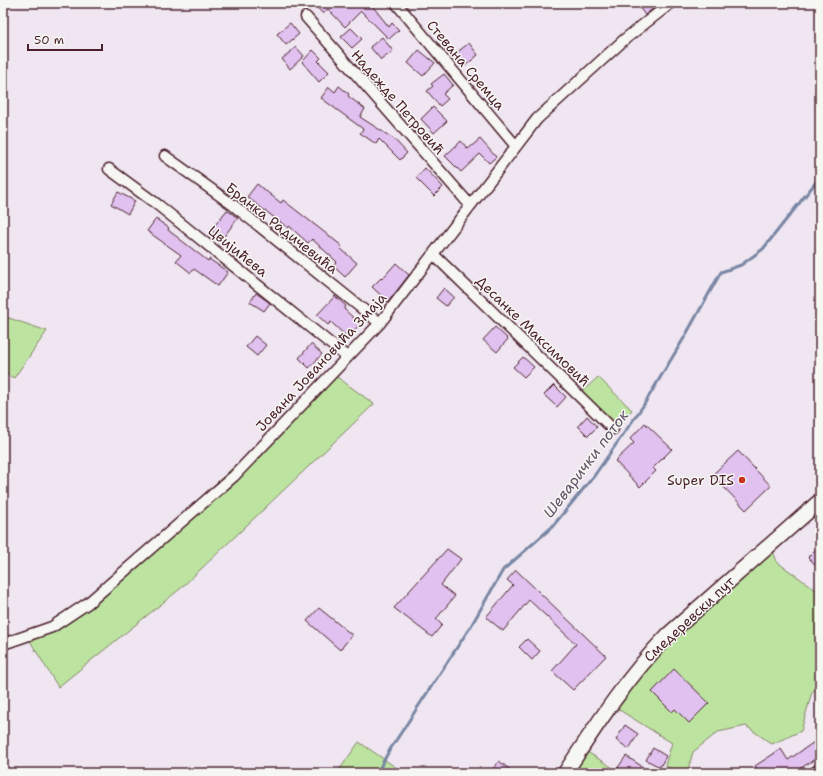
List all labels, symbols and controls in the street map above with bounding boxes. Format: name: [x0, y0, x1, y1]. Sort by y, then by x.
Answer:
street label: Стевана Сремца: [423, 16, 509, 114]
scale bar: [28, 26, 102, 52]
text: 50 m: [34, 32, 64, 48]
street label: Надежде Петровић: [347, 46, 449, 158]
street label: Бранка Радичевића: [222, 179, 342, 278]
street label: Цвијићева: [204, 221, 272, 281]
street label: Десанке Максимовић: [472, 272, 594, 390]
street label: Јована Јовановића Змаја: [252, 289, 390, 435]
water label: Шеварички поток: [539, 405, 634, 522]
place label: Super DIS: [667, 471, 734, 489]
marker: Super DIS: [737, 475, 747, 485]
street label: Смедеревски пут: [640, 572, 739, 666]

